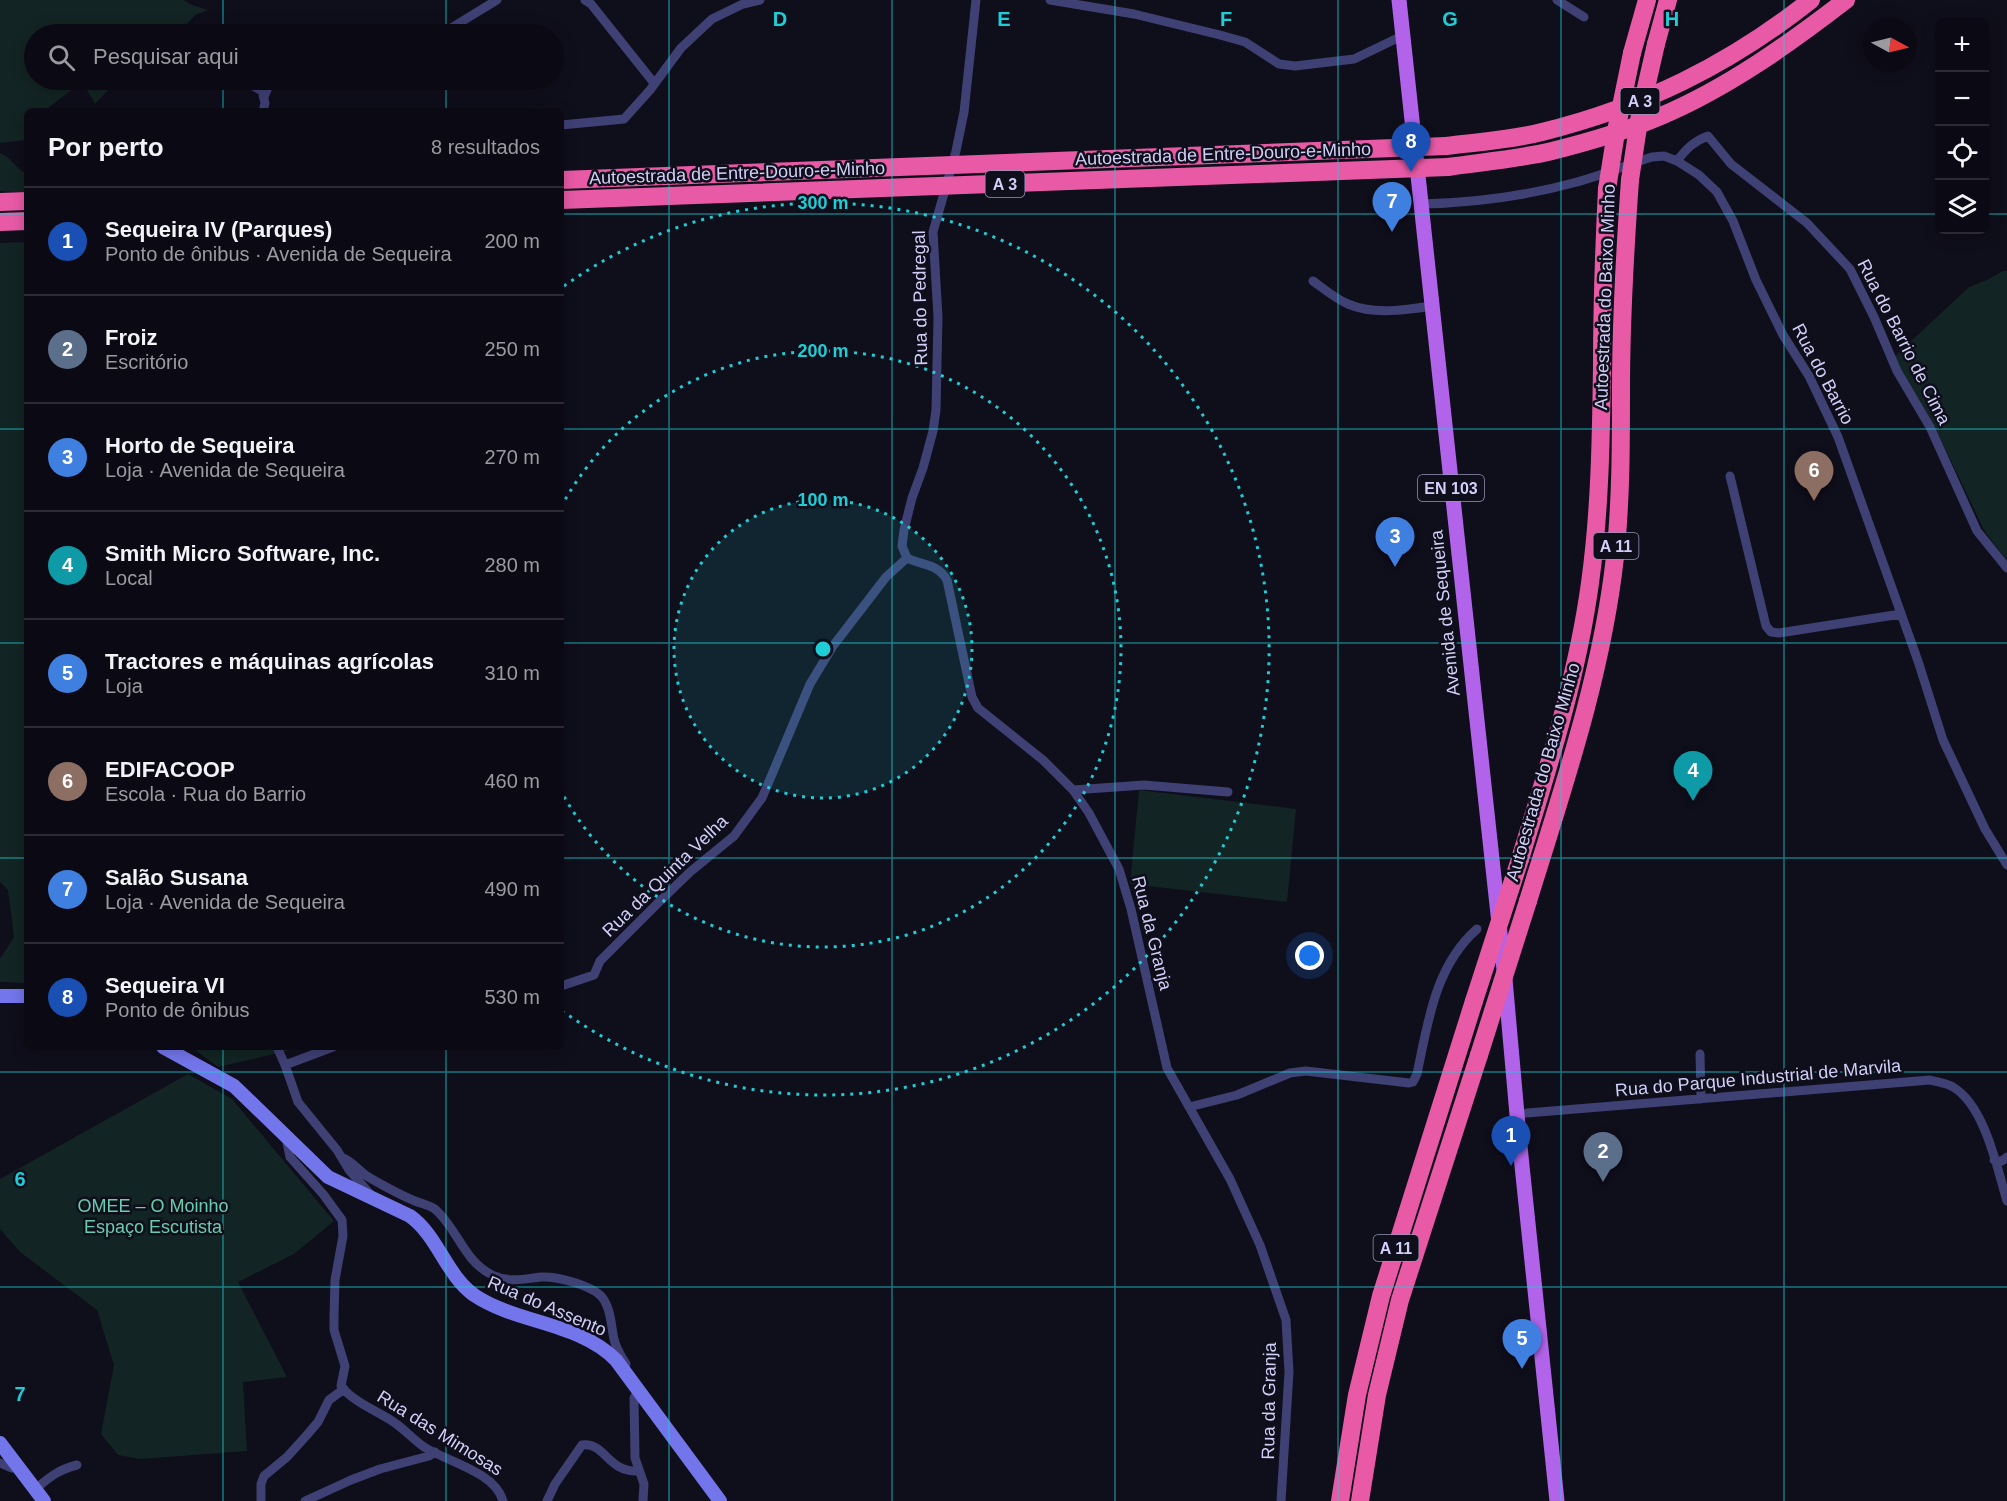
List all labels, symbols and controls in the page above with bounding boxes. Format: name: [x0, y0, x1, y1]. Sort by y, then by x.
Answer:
text: D: [773, 8, 787, 30]
text: E: [997, 8, 1011, 30]
text: F: [1220, 8, 1232, 30]
text: G: [1442, 8, 1458, 30]
text: H: [1665, 8, 1679, 30]
north arrow: [1863, 18, 1917, 72]
map controls: [1935, 18, 1989, 234]
button: +: [1935, 18, 1989, 72]
search box: [24, 24, 564, 90]
icon: search: [45, 41, 78, 74]
text: Pesquisar aqui: [93, 44, 239, 69]
button: −: [1935, 72, 1989, 126]
road number: A 3: [1620, 88, 1660, 114]
pin: 8: [1392, 122, 1430, 172]
button: locate: [1935, 126, 1989, 180]
text: Por perto: [48, 132, 164, 162]
text: 8 resultados: [431, 136, 540, 158]
street label: Autoestrada de Entre-Douro-e-Minho: [1075, 139, 1371, 169]
street label: Autoestrada de Entre-Douro-e-Minho: [589, 158, 885, 188]
road number: A 3: [986, 171, 1024, 197]
button: layers: [1935, 180, 1989, 234]
pin: 7: [1372, 182, 1412, 232]
street label: Autoestrada do Baixo Minho: [1591, 184, 1619, 410]
text: 300 m: [797, 193, 849, 213]
text: Sequeira IV (Parques): [105, 217, 332, 242]
text: 1: [62, 230, 73, 252]
text: 200 m: [484, 230, 540, 252]
street label: Rua do Pedregal: [909, 230, 931, 366]
text: Ponto de ônibus · Avenida de Sequeira: [105, 243, 452, 265]
street label: Rua do Barrio de Cima: [1854, 256, 1955, 429]
street label: Rua do Barrio: [1788, 320, 1858, 428]
text: Froiz: [105, 325, 158, 350]
text: 2: [62, 338, 73, 360]
text: 250 m: [484, 338, 540, 360]
text: 200 m: [797, 341, 849, 361]
text: Escritório: [105, 351, 188, 373]
text: Horto de Sequeira: [105, 433, 294, 458]
text: 3: [62, 446, 73, 468]
text: 270 m: [484, 446, 540, 468]
pin: 6: [1794, 452, 1834, 501]
text: Loja · Avenida de Sequeira: [105, 459, 345, 481]
road number: EN 103: [1418, 475, 1484, 501]
text: 100 m: [797, 490, 849, 510]
pin: 3: [1376, 518, 1414, 567]
street label: Avenida de Sequeira: [1426, 528, 1464, 697]
road number: A 11: [1594, 533, 1638, 559]
text: Smith Micro Software, Inc.: [105, 541, 380, 566]
text: 4: [62, 554, 73, 576]
text: 280 m: [484, 554, 540, 576]
text: Local: [105, 567, 153, 589]
centre of rings: [813, 639, 833, 659]
text: Tractores e máquinas agrícolas: [105, 649, 434, 674]
street label: Autoestrada do Baixo Minho: [1502, 661, 1584, 883]
text: 5: [62, 662, 73, 684]
text: 310 m: [484, 662, 540, 684]
text: Loja: [105, 675, 143, 697]
pin: 4: [1674, 752, 1712, 801]
text: EDIFACOOP: [105, 757, 235, 782]
text: 6: [62, 770, 73, 792]
text: 460 m: [484, 770, 540, 792]
text: Escola · Rua do Barrio: [105, 783, 306, 805]
street label: Rua da Quinta Velha: [598, 810, 732, 941]
text: Salão Susana: [105, 865, 248, 890]
street label: Rua da Granja: [1128, 874, 1176, 993]
text: 7: [62, 878, 73, 900]
text: 490 m: [484, 878, 540, 900]
text: Loja · Avenida de Sequeira: [105, 891, 345, 913]
your location: [1295, 941, 1324, 970]
text: Sequeira VI: [105, 973, 225, 998]
text: 8: [62, 986, 73, 1008]
text: 530 m: [484, 986, 540, 1008]
text: Ponto de ônibus: [105, 999, 250, 1021]
street label: Rua do Parque Industrial de Marvila: [1614, 1055, 1903, 1100]
pin: 1: [1492, 1116, 1530, 1166]
pin: 2: [1584, 1132, 1622, 1182]
text: 6: [14, 1168, 26, 1190]
park label: OMEE – O Moinho Espaço Escutista: [77, 1196, 229, 1237]
road number: A 11: [1374, 1235, 1418, 1261]
street label: Rua do Assento: [485, 1272, 609, 1340]
pin: 5: [1502, 1320, 1541, 1369]
street label: Rua da Granja: [1258, 1341, 1280, 1460]
text: 7: [14, 1383, 26, 1405]
street label: Rua das Mimosas: [374, 1386, 506, 1480]

